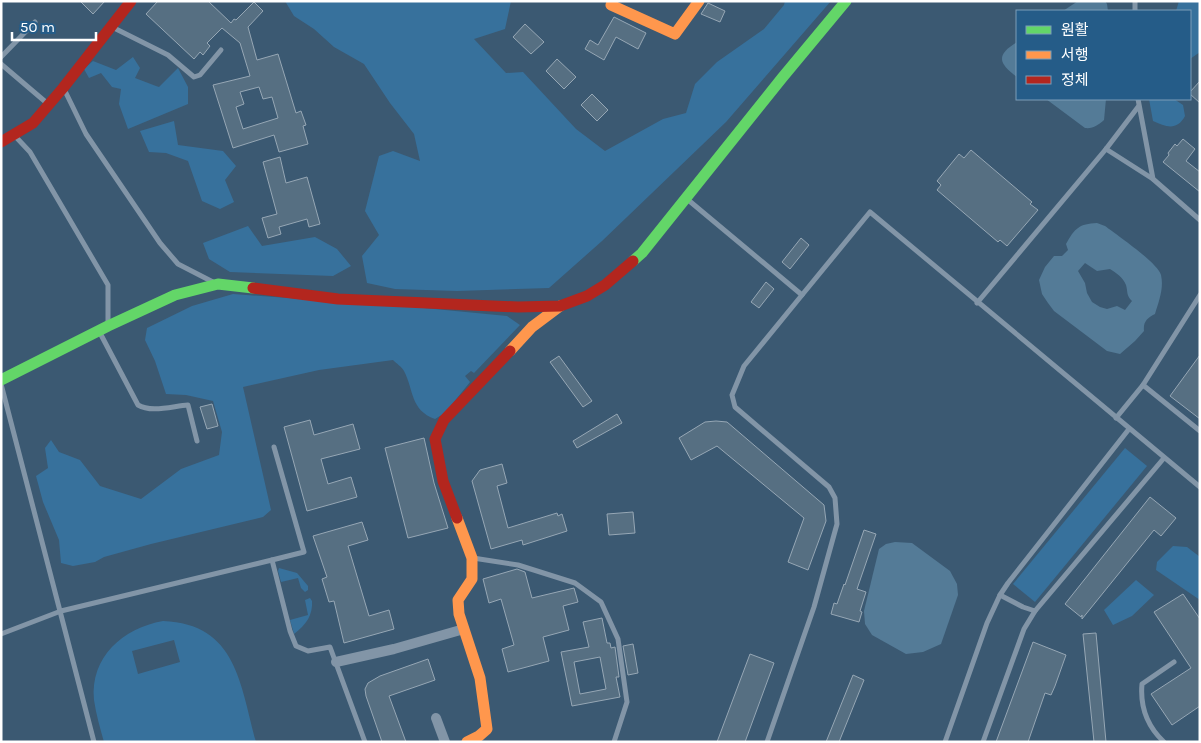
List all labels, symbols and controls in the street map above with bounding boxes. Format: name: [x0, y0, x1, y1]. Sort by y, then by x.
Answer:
scale bar: [12, 10, 96, 42]
legend: [1016, 10, 1191, 100]
text: 50 m: [20, 18, 55, 36]
text: 원활: [1061, 21, 1089, 39]
text: 서행: [1061, 46, 1089, 64]
text: 정체: [1061, 71, 1089, 89]

